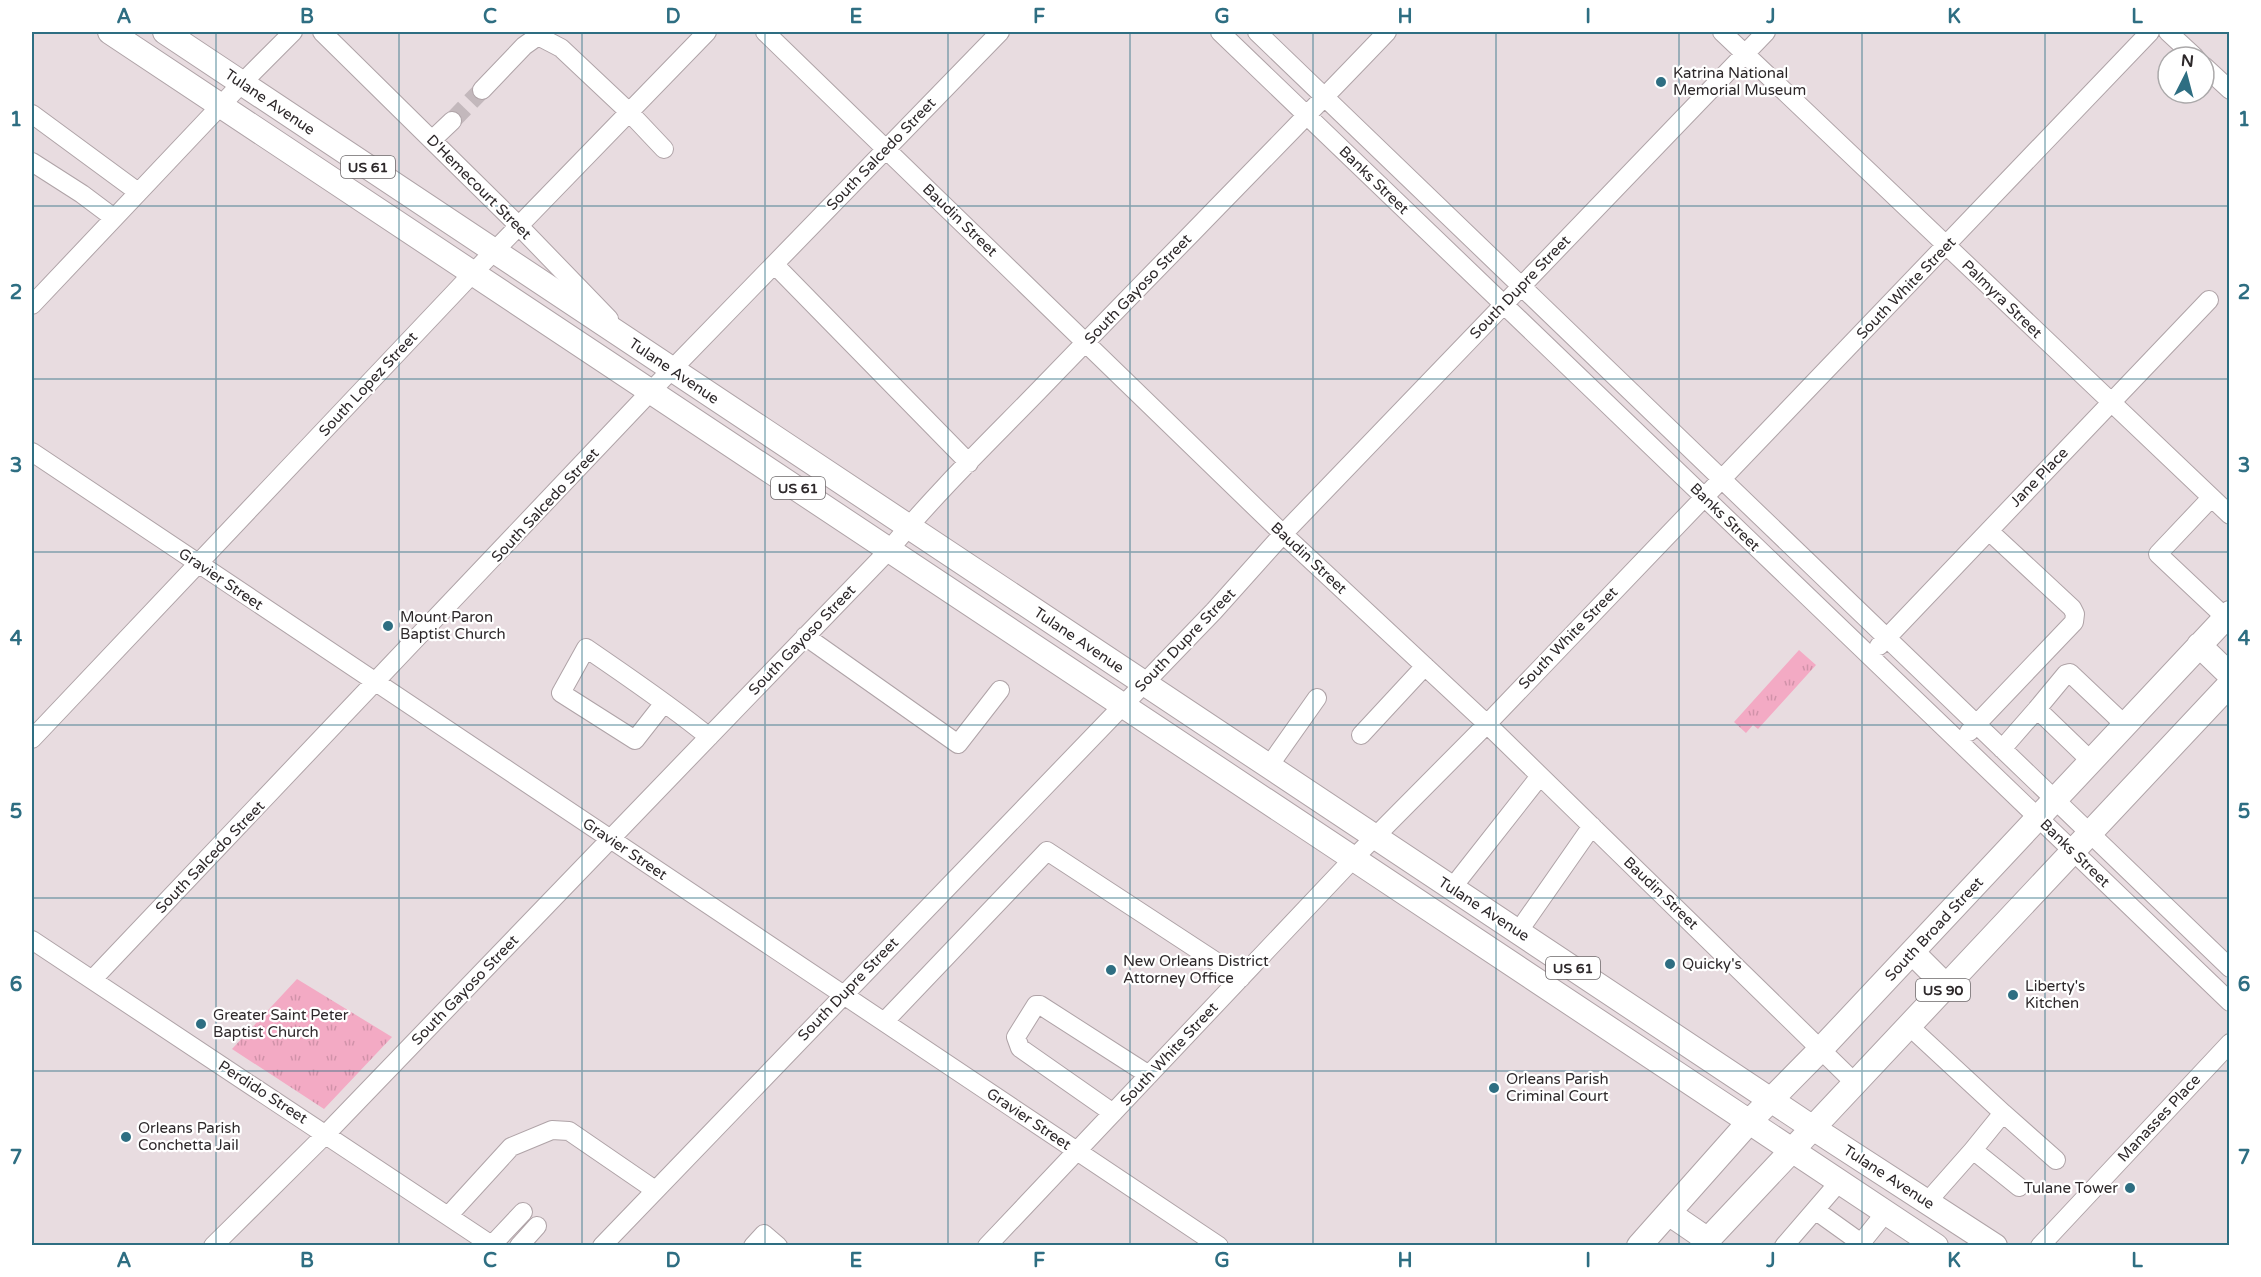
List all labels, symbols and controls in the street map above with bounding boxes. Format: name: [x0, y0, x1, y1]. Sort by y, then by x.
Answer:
text: A: [117, 5, 132, 29]
text: B: [300, 5, 314, 29]
text: C: [483, 5, 497, 29]
text: D: [665, 5, 681, 29]
text: E: [850, 5, 863, 29]
text: F: [1033, 5, 1045, 29]
text: G: [1214, 5, 1230, 29]
text: H: [1397, 5, 1413, 29]
text: I: [1585, 5, 1591, 29]
text: J: [1765, 5, 1776, 29]
text: K: [1947, 5, 1961, 29]
text: L: [2131, 5, 2143, 29]
north arrow: [2156, 45, 2216, 105]
text: N: [2180, 50, 2195, 72]
place label: Katrina National Memorial Museum: [1673, 64, 1806, 99]
street label: Tulane Avenue: [222, 65, 318, 139]
marker: Katrina National Memorial Museum: [1654, 75, 1668, 89]
street label: South Salcedo Street: [823, 94, 940, 214]
text: 1: [10, 108, 22, 132]
text: 1: [2238, 108, 2250, 132]
street label: D'Hemecourt Street: [423, 131, 535, 243]
street label: Banks Street: [1335, 142, 1413, 218]
road number: US 61: [341, 156, 395, 178]
street label: Baudin Street: [919, 180, 1001, 260]
street label: South Gayoso Street: [1081, 230, 1195, 348]
street label: South Dupre Street: [1466, 231, 1574, 342]
street label: South White Street: [1853, 233, 1960, 343]
street label: Palmyra Street: [1958, 256, 2046, 342]
text: 2: [10, 281, 22, 305]
text: 2: [2238, 281, 2250, 305]
street label: South Lopez Street: [315, 328, 421, 440]
street label: Tulane Avenue: [626, 334, 722, 408]
street label: South Salcedo Street: [487, 444, 603, 566]
street label: Jane Place: [2006, 444, 2072, 510]
text: 3: [10, 454, 22, 478]
text: 3: [2238, 454, 2250, 478]
road number: US 61: [771, 477, 825, 499]
street label: Banks Street: [1686, 479, 1764, 555]
street label: Baudin Street: [1267, 518, 1351, 598]
street label: Gravier Street: [175, 544, 267, 614]
street label: South Gayoso Street: [745, 581, 859, 699]
street label: South White Street: [1515, 583, 1622, 693]
street label: South Dupre Street: [1131, 584, 1239, 695]
street label: Tulane Avenue: [1031, 603, 1127, 677]
place label: Mount Paron Baptist Church: [400, 608, 506, 643]
marker: Mount Paron Baptist Church: [381, 619, 395, 633]
text: 4: [10, 627, 23, 651]
text: 4: [2238, 627, 2251, 651]
street label: South Salcedo Street: [152, 797, 269, 917]
text: 5: [10, 800, 22, 824]
text: 5: [2238, 800, 2250, 824]
street label: Gravier Street: [579, 814, 671, 884]
street label: Banks Street: [2036, 815, 2114, 891]
street label: Baudin Street: [1620, 853, 1702, 933]
street label: Tulane Avenue: [1435, 873, 1533, 945]
street label: South Broad Street: [1881, 873, 1987, 985]
street label: South Gayoso Street: [408, 931, 522, 1049]
street label: South Dupre Street: [794, 933, 902, 1044]
place label: New Orleans District Attorney Office: [1123, 952, 1269, 987]
place label: Quicky's: [1682, 955, 1742, 973]
road number: US 61: [1546, 957, 1600, 979]
marker: Quicky's: [1663, 957, 1677, 971]
marker: New Orleans District Attorney Office: [1104, 963, 1118, 977]
text: 6: [10, 973, 22, 997]
text: 6: [2238, 973, 2250, 997]
place label: Liberty's Kitchen: [2025, 977, 2085, 1012]
road number: US 90: [1916, 979, 1970, 1001]
marker: Liberty's Kitchen: [2006, 988, 2020, 1002]
street label: South White Street: [1116, 998, 1222, 1110]
place label: Greater Saint Peter Baptist Church: [213, 1006, 349, 1041]
marker: Greater Saint Peter Baptist Church: [194, 1017, 208, 1031]
street label: Perdido Street: [215, 1057, 311, 1128]
place label: Orleans Parish Criminal Court: [1506, 1070, 1609, 1105]
street label: Manasses Place: [2114, 1071, 2204, 1165]
marker: Orleans Parish Criminal Court: [1487, 1081, 1501, 1095]
street label: Gravier Street: [983, 1084, 1075, 1154]
place label: Orleans Parish Conchetta Jail: [138, 1119, 241, 1154]
marker: Orleans Parish Conchetta Jail: [119, 1130, 133, 1144]
street label: Tulane Avenue: [1840, 1141, 1938, 1213]
text: 7: [10, 1146, 22, 1170]
text: 7: [2238, 1146, 2250, 1170]
place label: Tulane Tower: [2024, 1179, 2118, 1197]
marker: Tulane Tower: [2123, 1181, 2137, 1195]
text: A: [117, 1249, 132, 1273]
text: B: [300, 1249, 314, 1273]
text: C: [483, 1249, 497, 1273]
text: D: [665, 1249, 681, 1273]
text: E: [850, 1249, 863, 1273]
text: F: [1033, 1249, 1045, 1273]
text: G: [1214, 1249, 1230, 1273]
text: H: [1397, 1249, 1413, 1273]
text: I: [1585, 1249, 1591, 1273]
text: J: [1765, 1249, 1776, 1273]
text: K: [1947, 1249, 1961, 1273]
text: L: [2131, 1249, 2143, 1273]

